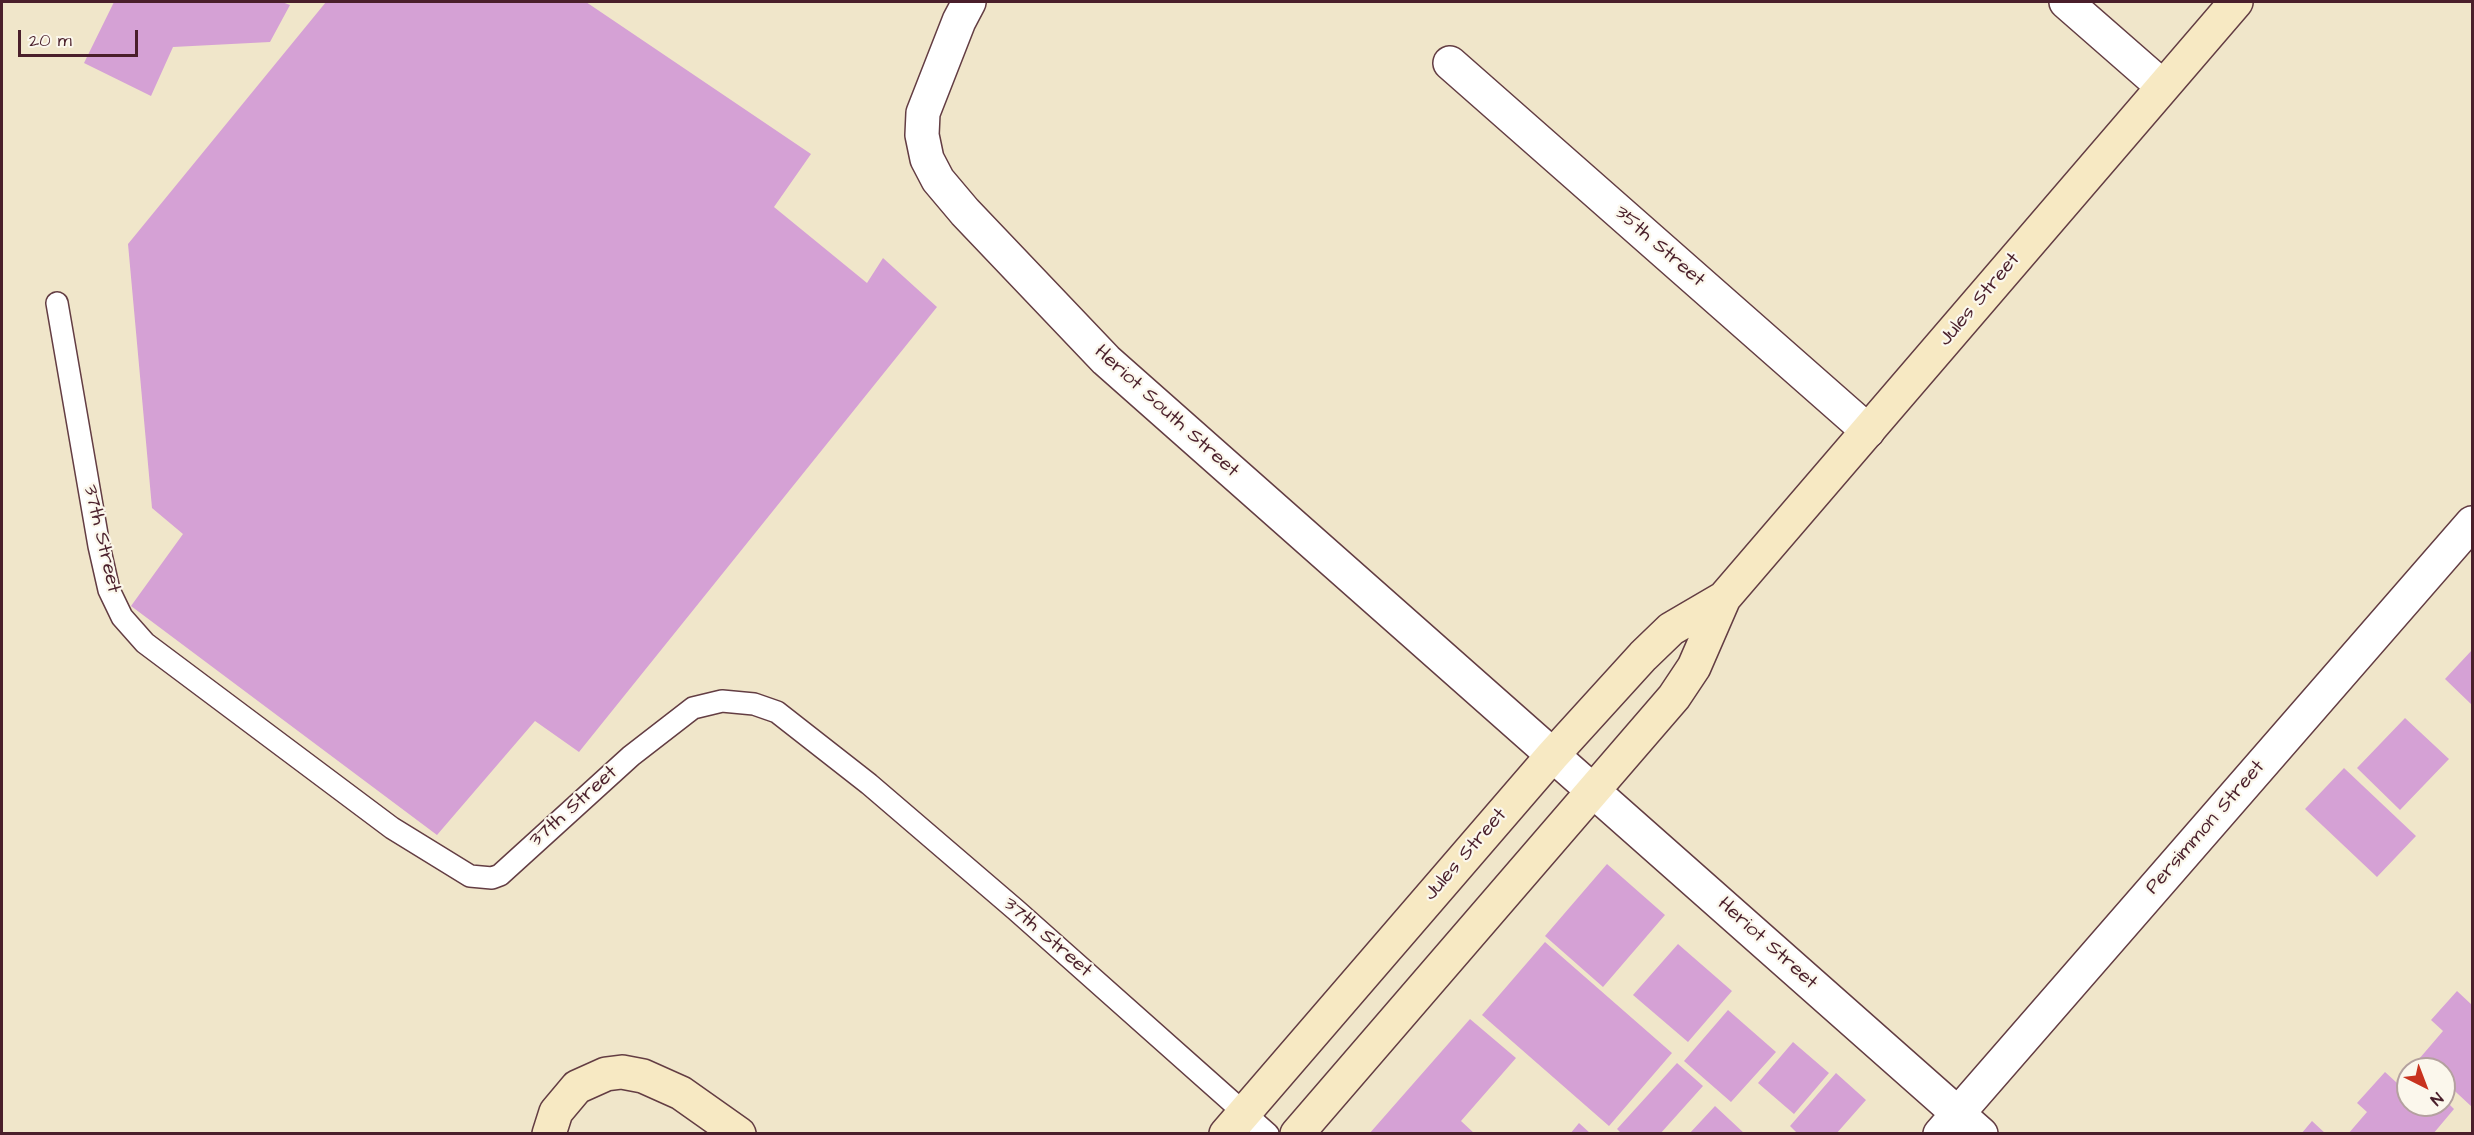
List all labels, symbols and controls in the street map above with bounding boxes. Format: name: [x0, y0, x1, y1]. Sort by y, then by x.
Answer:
scale bar: [21, 18, 141, 56]
text: 20 m: [29, 28, 72, 53]
street label: 35th Street: [1609, 201, 1709, 293]
street label: Jules Street: [1934, 248, 2026, 352]
street label: Heriot South Street: [1089, 341, 1243, 483]
street label: 37th Street: [77, 483, 125, 595]
street label: Persimmon Street: [2141, 756, 2271, 900]
street label: 37th Street: [525, 761, 623, 853]
street label: Jules Street: [1419, 804, 1513, 906]
street label: 37th Street: [998, 893, 1096, 983]
street label: Heriot Street: [1712, 893, 1822, 995]
north arrow: [2396, 1057, 2456, 1117]
text: N: [2426, 1087, 2448, 1110]

